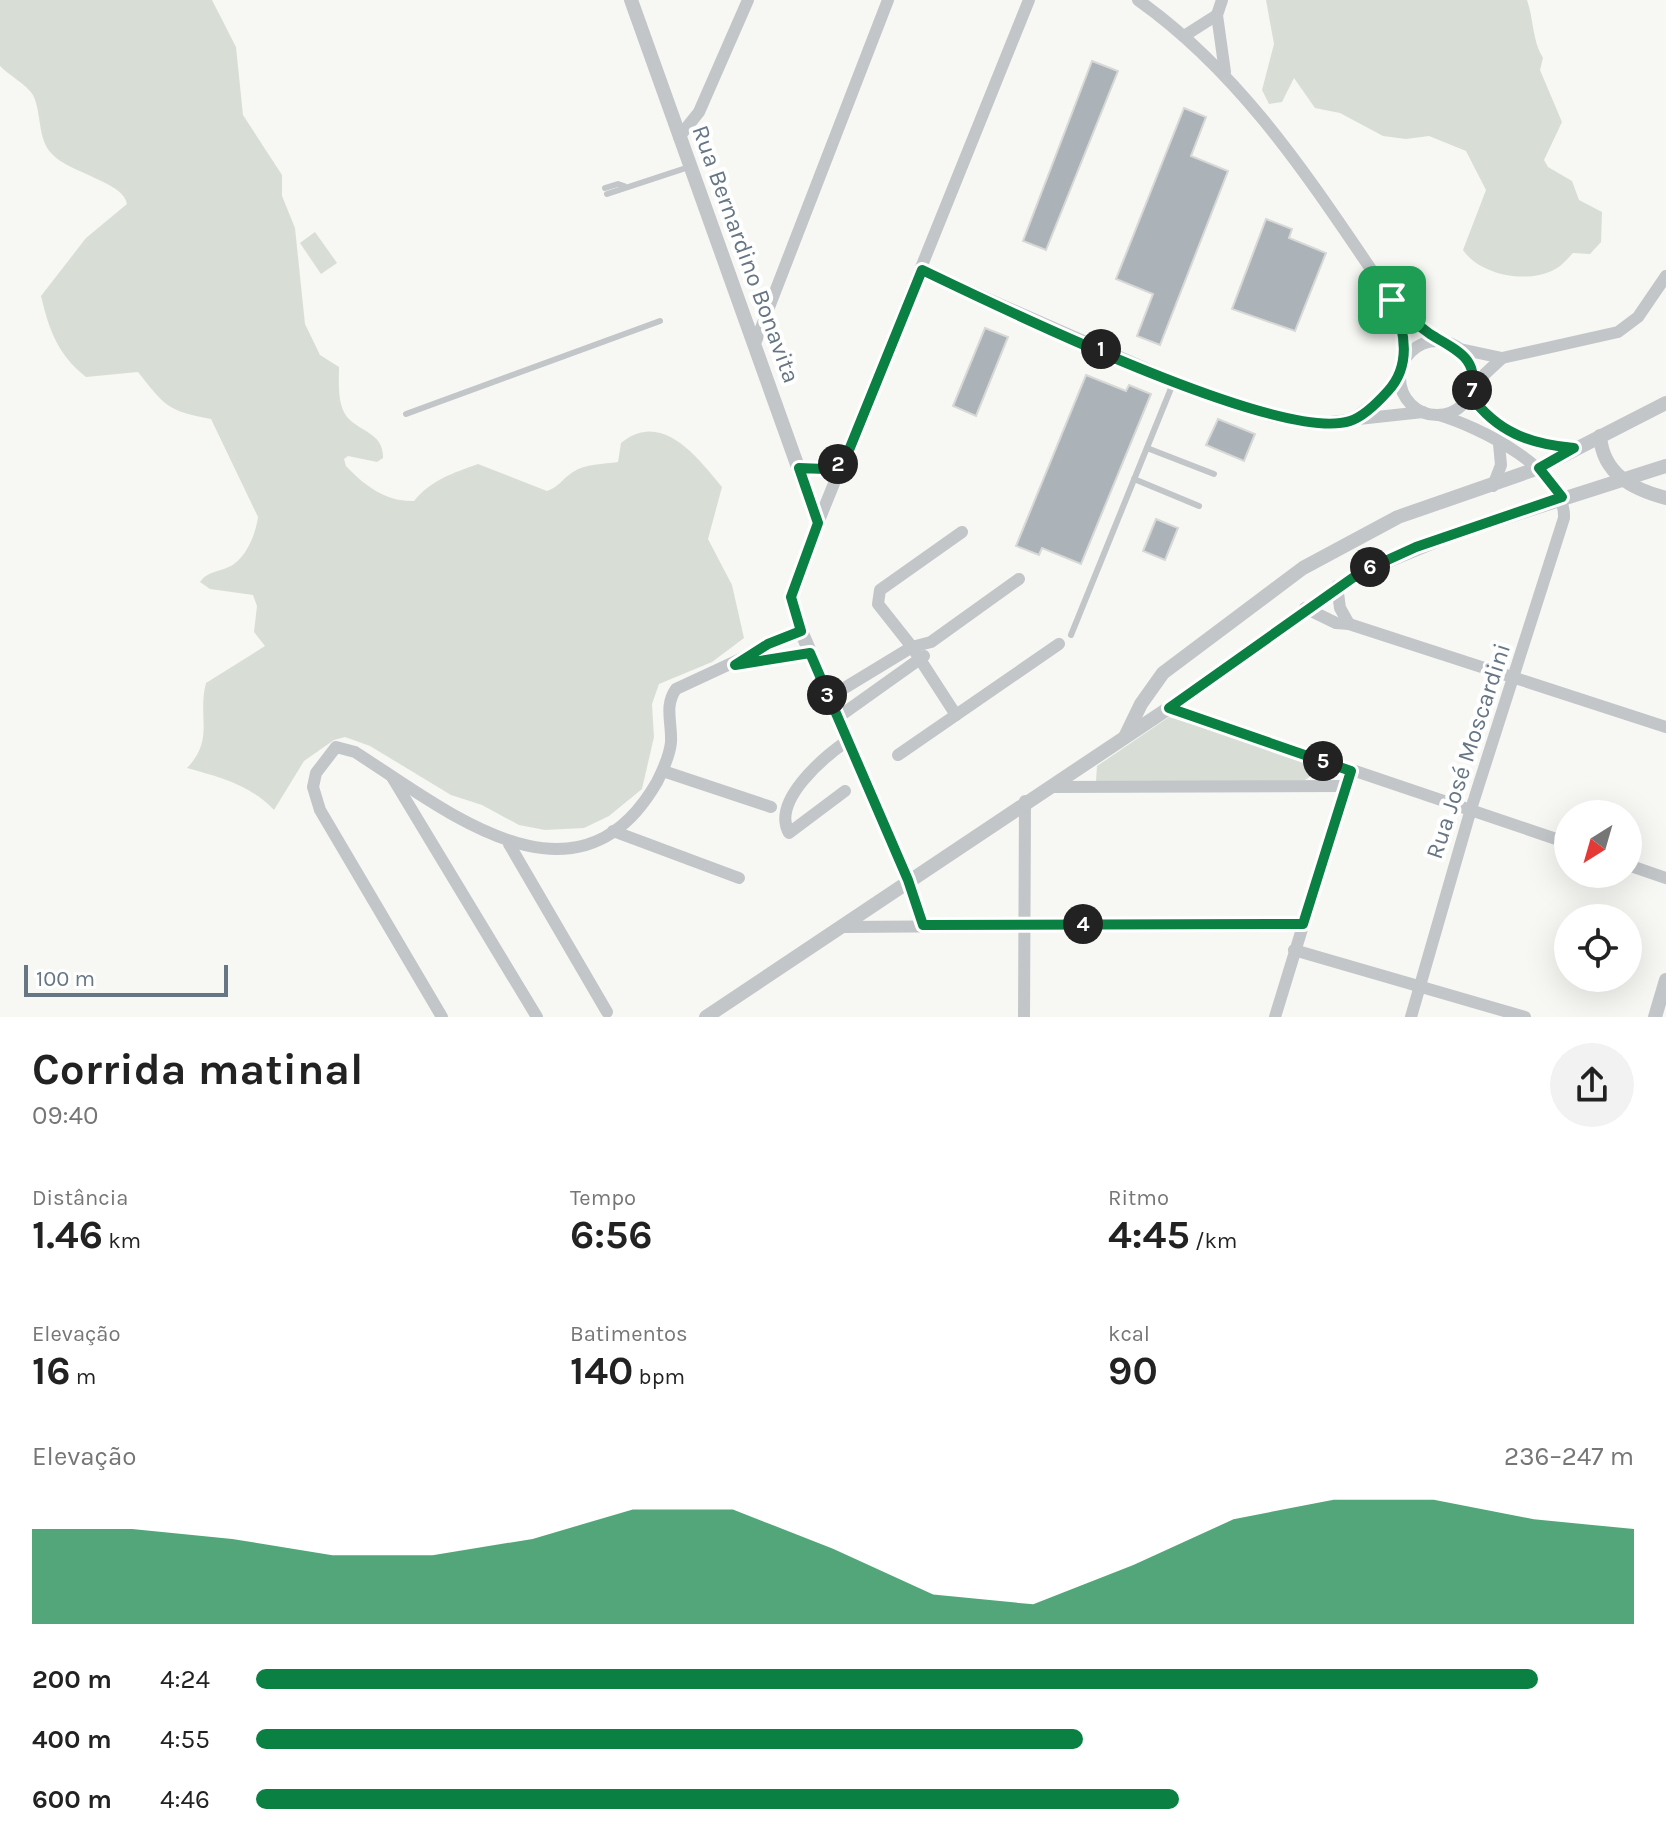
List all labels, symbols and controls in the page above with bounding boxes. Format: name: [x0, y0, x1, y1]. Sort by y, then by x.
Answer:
street label: Rua Bernardino Bonavita: [686, 121, 806, 387]
pin: [1358, 266, 1426, 334]
icon: arrive: [1370, 278, 1414, 322]
pin: 1: [1081, 329, 1121, 369]
text: 1: [1097, 336, 1105, 362]
pin: 7: [1452, 370, 1492, 410]
text: 7: [1467, 377, 1477, 403]
pin: 2: [818, 444, 858, 484]
text: 2: [831, 451, 845, 477]
pin: 6: [1350, 547, 1390, 587]
text: 6: [1363, 554, 1377, 580]
street label: Rua José Moscardini: [1420, 640, 1516, 862]
pin: 3: [807, 675, 847, 715]
text: 3: [820, 682, 834, 708]
pin: 5: [1303, 741, 1343, 781]
text: 5: [1317, 748, 1329, 774]
north arrow: [1554, 800, 1642, 888]
map controls: [1554, 800, 1642, 992]
pin: 4: [1063, 904, 1103, 944]
button: locate: [1554, 904, 1642, 992]
text: 4: [1076, 911, 1090, 937]
scale bar: [24, 961, 228, 997]
text: 100 m: [36, 966, 95, 992]
button: share: [1550, 1043, 1634, 1127]
text: Corrida matinal: [32, 1044, 363, 1095]
text: 09:40: [32, 1100, 98, 1131]
text: Distância: [32, 1185, 128, 1211]
text: Tempo: [570, 1185, 636, 1211]
text: Ritmo: [1108, 1185, 1169, 1211]
text: 1.46: [32, 1211, 103, 1258]
text: 6:56: [570, 1211, 653, 1258]
text: 4:45: [1108, 1211, 1190, 1258]
text: km: [103, 1228, 141, 1254]
text: /km: [1190, 1228, 1237, 1254]
text: Elevação: [32, 1321, 120, 1347]
text: Batimentos: [570, 1321, 688, 1347]
text: kcal: [1108, 1321, 1150, 1347]
text: 16: [32, 1347, 71, 1394]
text: 140: [570, 1347, 633, 1394]
text: 90: [1108, 1347, 1158, 1394]
text: m: [71, 1364, 96, 1390]
text: bpm: [633, 1364, 685, 1390]
text: Elevação: [32, 1441, 137, 1472]
text: 236–247 m: [1504, 1441, 1634, 1472]
text: 200 m: [32, 1664, 112, 1695]
text: 4:24: [160, 1664, 210, 1695]
text: 400 m: [32, 1724, 112, 1755]
text: 4:55: [160, 1724, 210, 1755]
text: 600 m: [32, 1784, 112, 1815]
text: 4:46: [160, 1784, 210, 1815]

